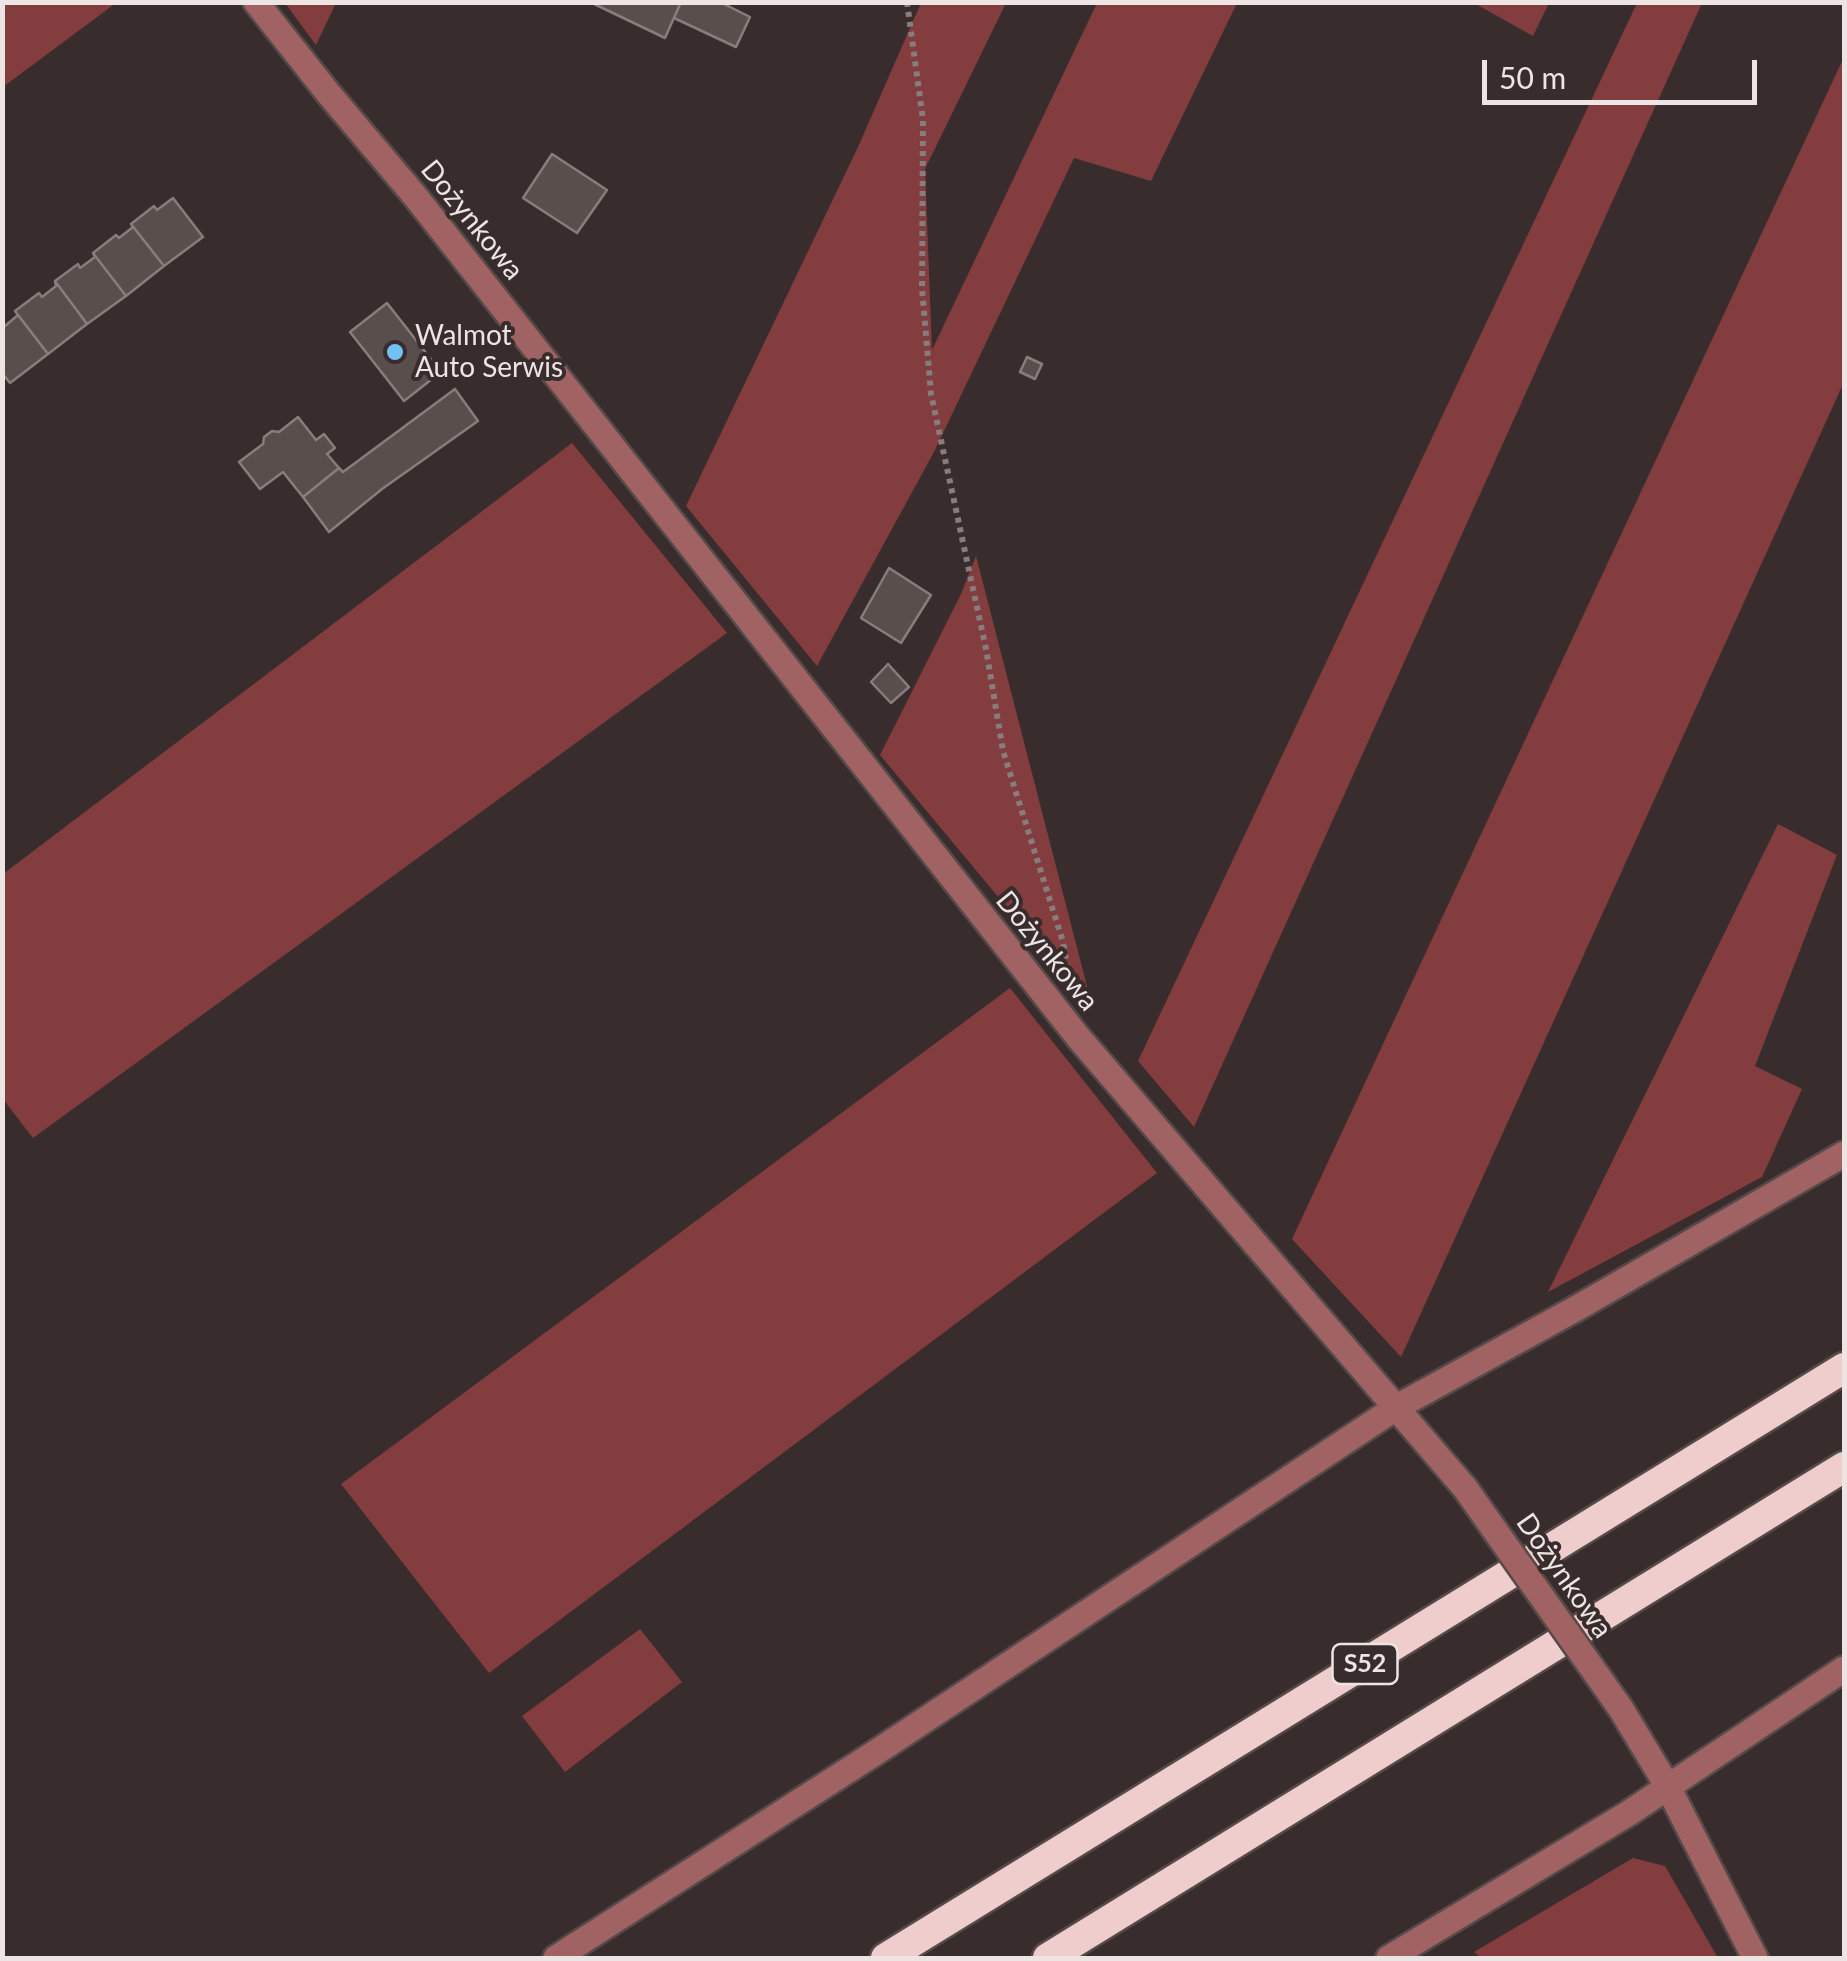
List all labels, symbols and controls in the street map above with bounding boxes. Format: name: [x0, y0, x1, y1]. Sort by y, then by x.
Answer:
scale bar: [1487, 40, 1762, 102]
text: 50 m: [1499, 59, 1566, 95]
street label: Dożynkowa: [414, 153, 530, 287]
place label: Walmot Auto Serwis: [415, 319, 563, 385]
marker: Walmot Auto Serwis: [384, 341, 406, 363]
street label: Dożynkowa: [989, 884, 1105, 1018]
street label: Dożynkowa: [1509, 1507, 1619, 1645]
road number: S52: [1332, 1644, 1398, 1684]

